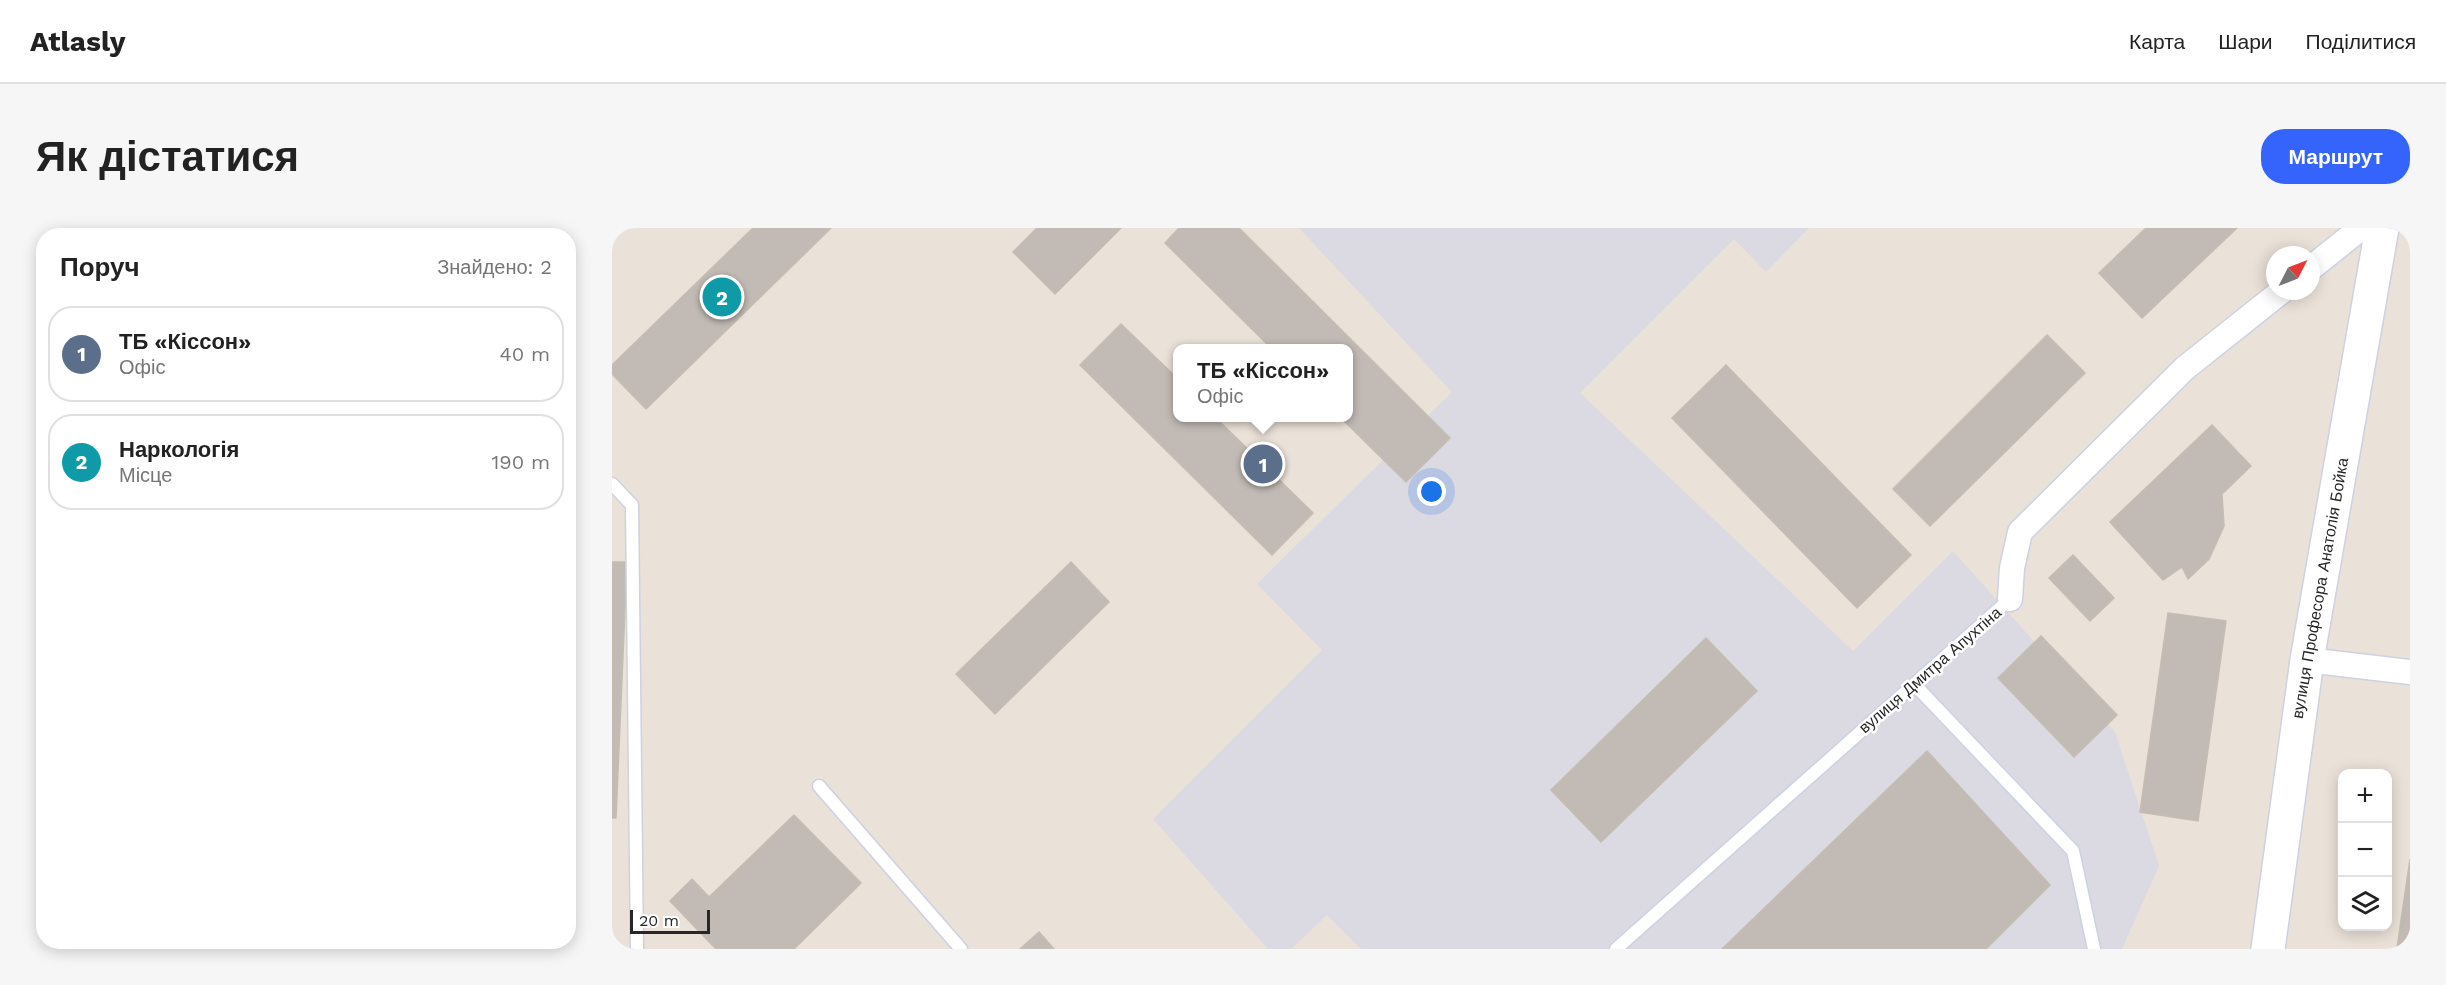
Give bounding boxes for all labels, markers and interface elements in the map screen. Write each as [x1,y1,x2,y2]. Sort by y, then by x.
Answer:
text: Atlasly [30,25,125,58]
text: Карта [2129,29,2185,54]
text: Шари [2218,29,2273,54]
text: Поділитися [2306,29,2416,54]
button: Маршрут [2261,129,2410,184]
text: Як дістатися [36,132,299,181]
north arrow [2266,246,2320,300]
text: Поруч [60,252,140,282]
text: Знайдено: 2 [437,255,552,279]
pin: 2 [702,274,742,320]
text: ТБ «Кіссон» [119,329,251,354]
text: 1 [77,342,86,366]
text: 40 m [499,342,550,366]
popup [1173,344,1353,422]
text: Офіс [119,355,165,379]
text: ТБ «Кіссон» [1197,358,1329,383]
text: Офіс [1197,384,1243,408]
text: Наркологія [119,437,239,462]
pin: 1 [1244,442,1282,486]
text: 2 [76,450,87,474]
text: 190 m [492,450,550,474]
street label: вулиця Професора Анатолія Бойка [2288,456,2352,720]
text: Місце [119,463,172,487]
your location [1417,477,1446,506]
street label: вулиця Дмитра Апухтіна [1855,603,2005,737]
map controls [2338,769,2392,931]
button: + [2338,769,2392,823]
button: − [2338,823,2392,877]
button: layers [2338,877,2392,931]
scale bar [630,907,710,934]
text: 20 m [639,911,679,930]

